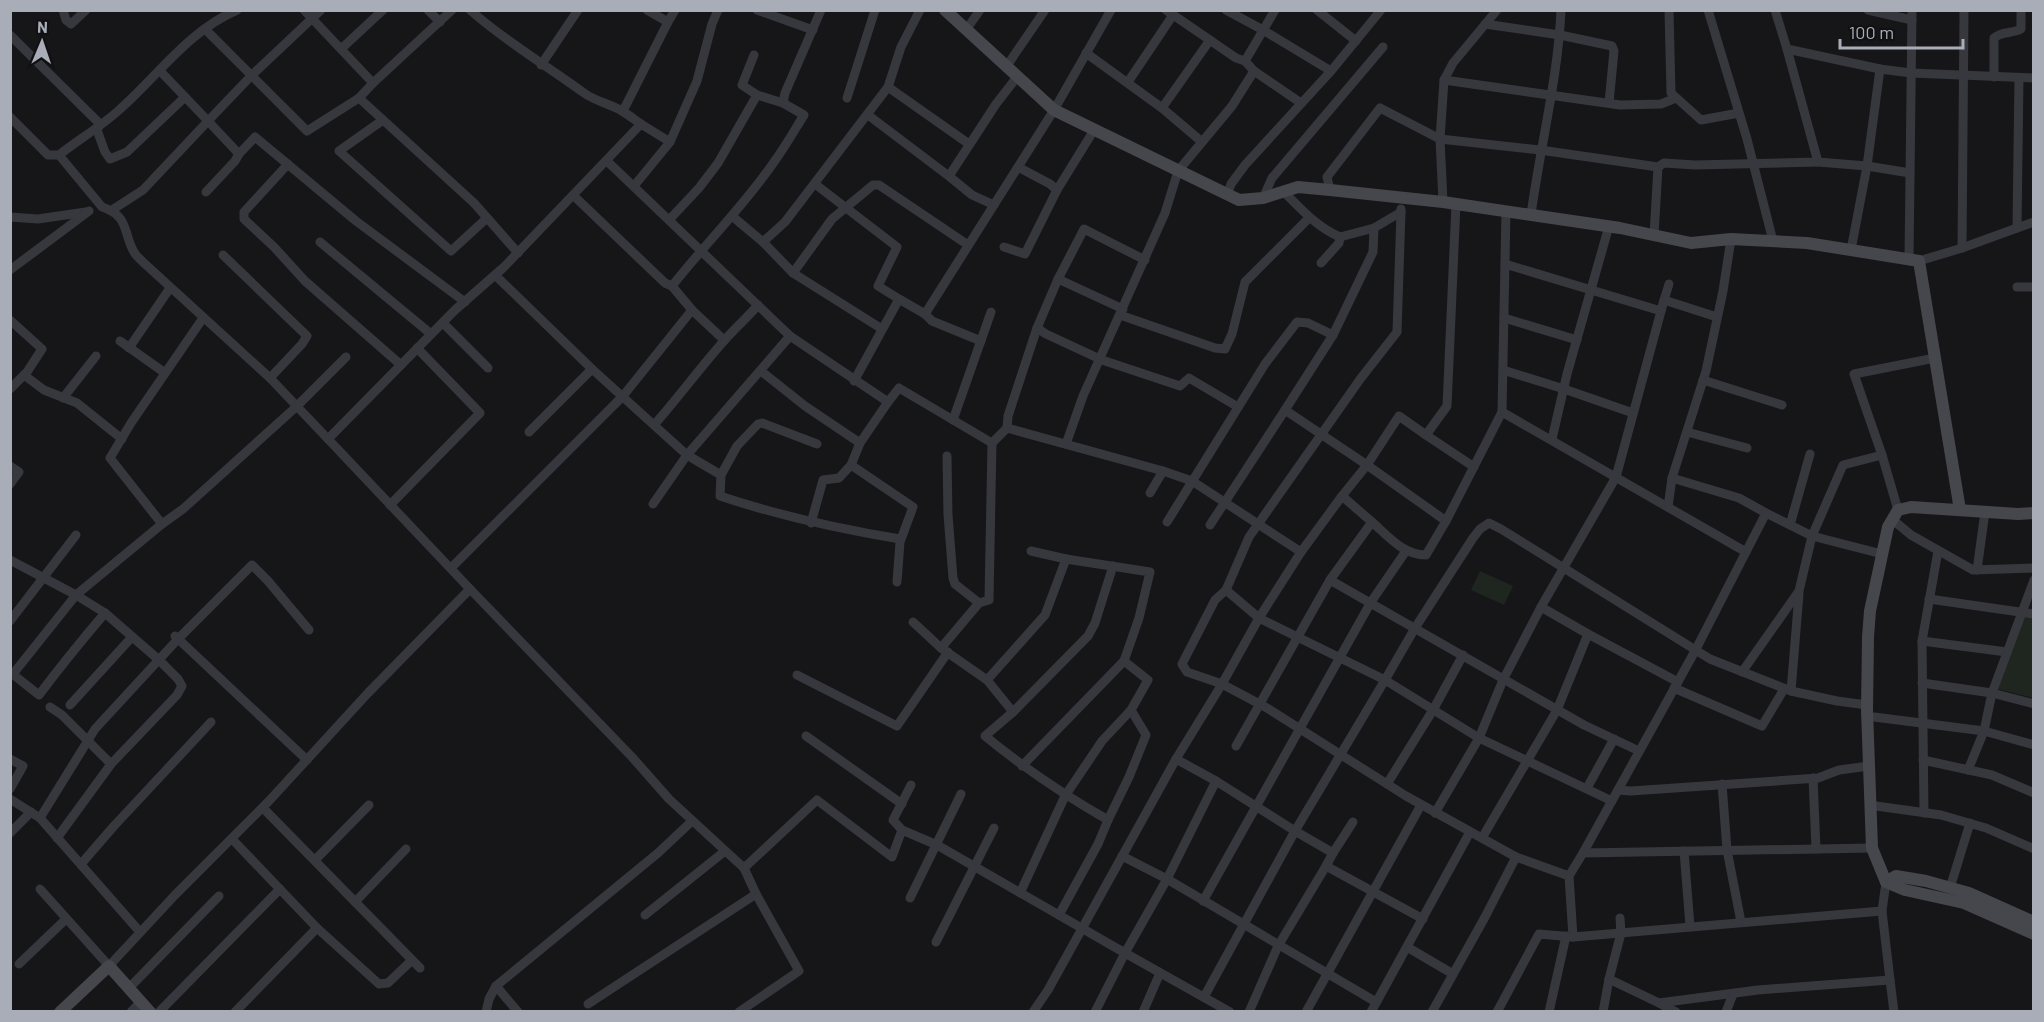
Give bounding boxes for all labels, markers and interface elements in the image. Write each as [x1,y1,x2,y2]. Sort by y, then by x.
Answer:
north arrow [12,12,72,72]
scale bar [1840,12,1963,50]
text: N [37,17,48,36]
text: 100 m [1849,21,1894,43]

